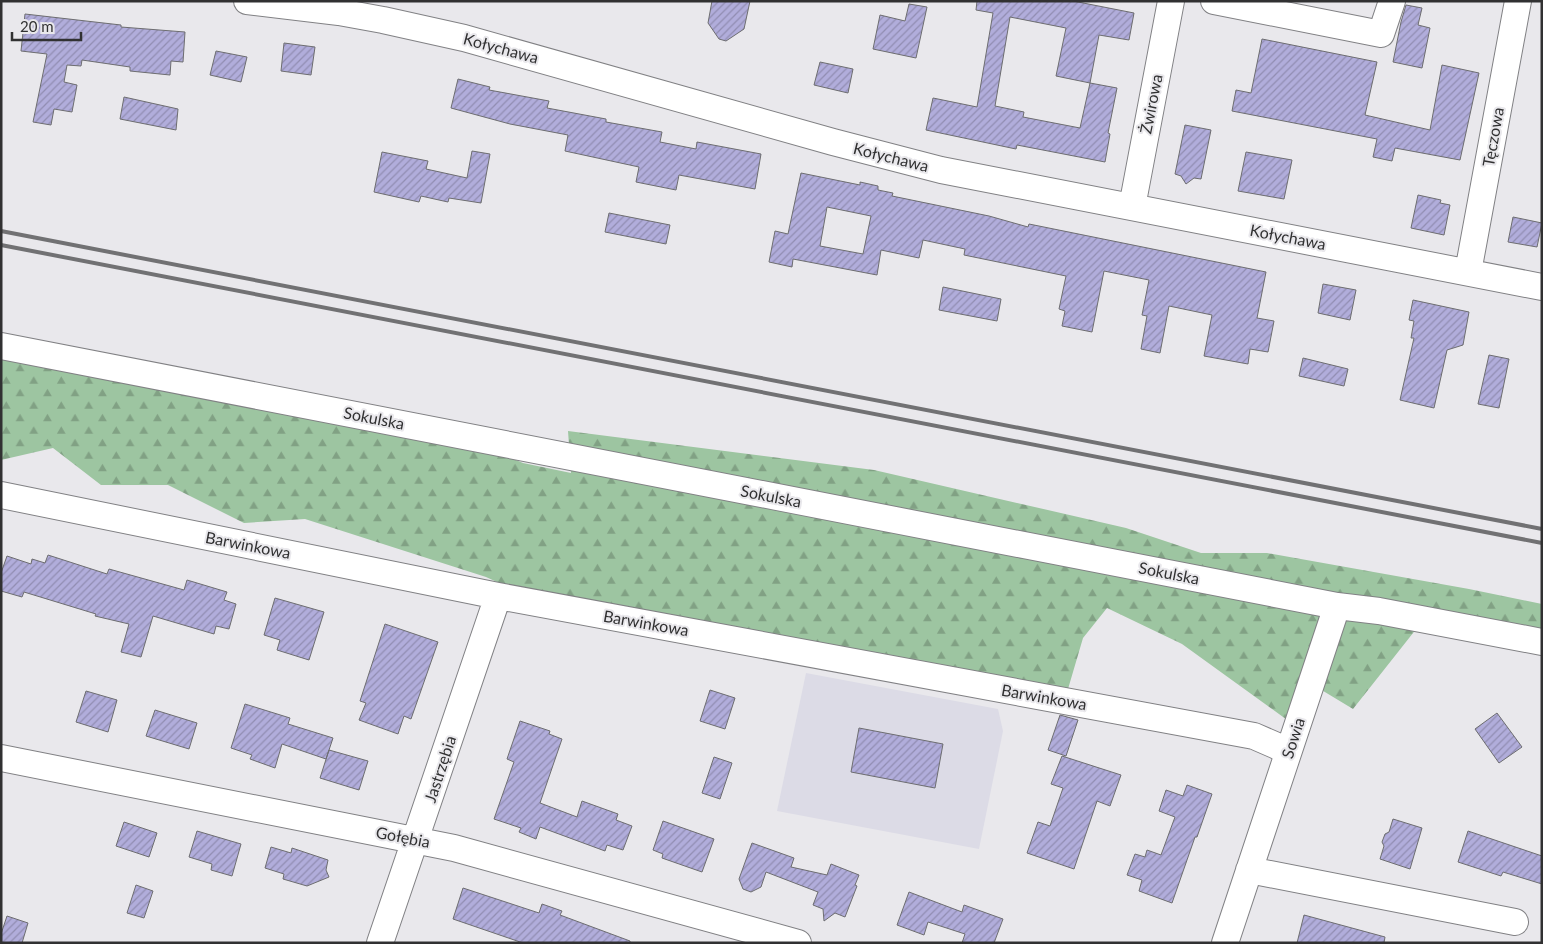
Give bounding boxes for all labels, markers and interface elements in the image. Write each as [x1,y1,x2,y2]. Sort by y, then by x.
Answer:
scale bar [12,10,81,42]
text: 20 m [20,17,54,35]
street label: Kołychawa [462,28,541,67]
street label: Żwirowa [1135,72,1166,135]
street label: Tęczowa [1478,106,1507,168]
street label: Kołychawa [852,138,931,175]
street label: Kołychawa [1249,220,1328,253]
street label: Sokulska [342,402,406,433]
street label: Sokulska [739,480,803,511]
street label: Barwinkowa [204,527,292,562]
street label: Sokulska [1137,557,1201,588]
street label: Barwinkowa [602,606,690,639]
street label: Barwinkowa [1000,680,1088,713]
street label: Sowia [1277,715,1308,761]
street label: Jastrzębia [420,733,459,805]
street label: Gołębia [374,822,432,851]

